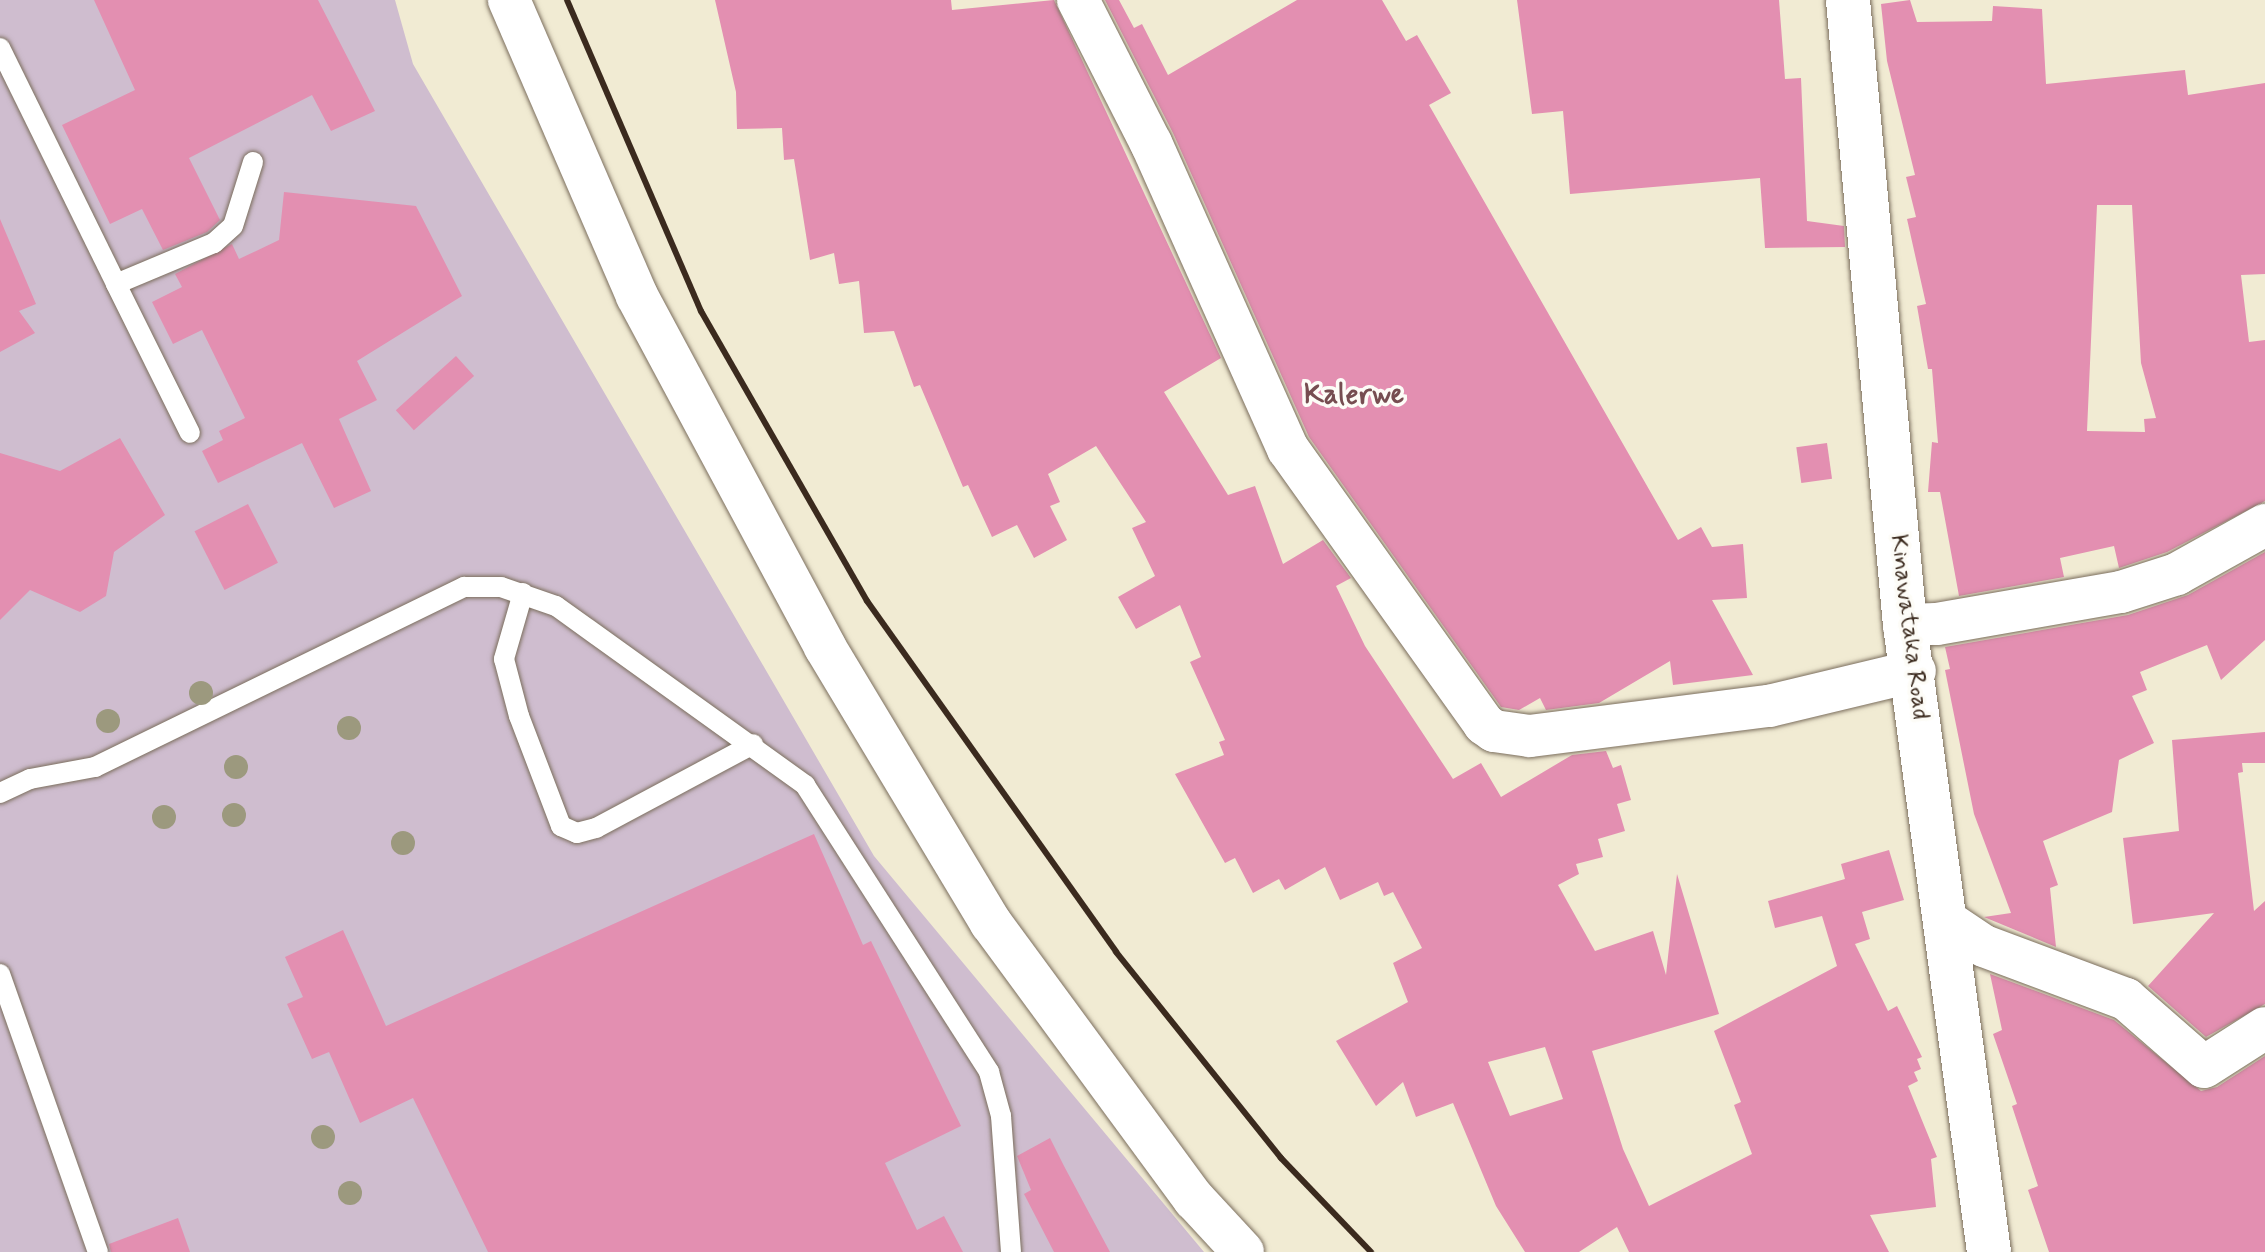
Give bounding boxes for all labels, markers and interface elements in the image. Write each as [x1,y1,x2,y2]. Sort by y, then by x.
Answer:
district label: Kalerwe [1304,379,1404,413]
street label: Kinawataka Road [1883,533,1935,721]

